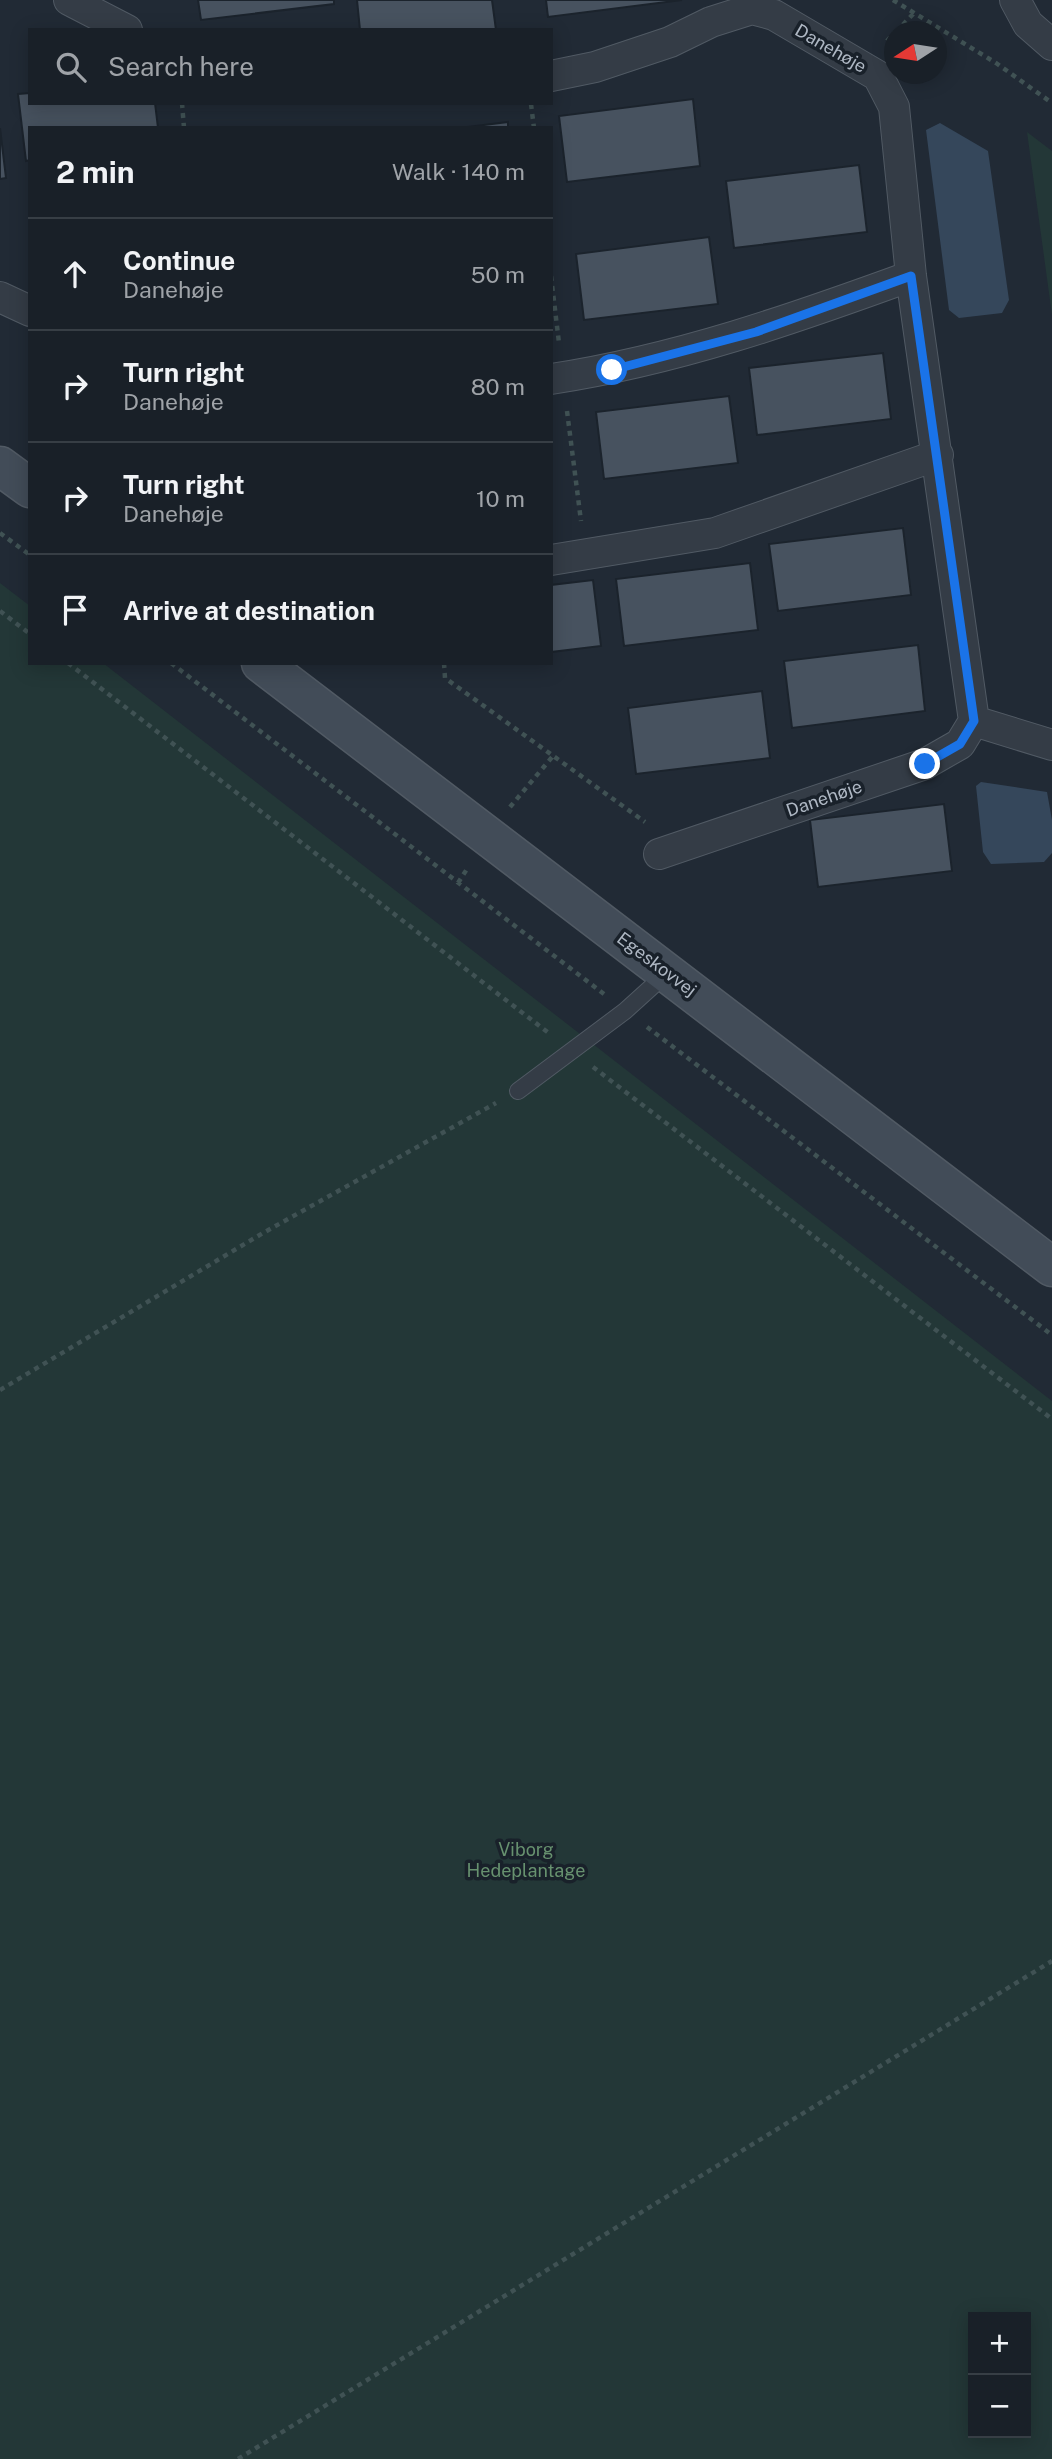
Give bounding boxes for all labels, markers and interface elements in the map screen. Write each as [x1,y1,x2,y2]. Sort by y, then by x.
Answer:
street label: Danehøje [792,19,870,77]
north arrow [884,21,947,84]
search box [28,28,553,105]
icon: search [52,48,90,86]
text: Search here [108,51,254,82]
text: 2 min [56,154,135,190]
text: Walk · 140 m [392,158,525,185]
text: Continue [123,245,235,276]
icon: ahead [56,255,94,293]
text: 50 m [471,261,525,288]
text: Danehøje [123,276,224,303]
route start [596,354,627,385]
text: Turn right [123,357,245,388]
icon: right [56,367,94,405]
text: 80 m [471,373,525,400]
text: Danehøje [123,388,224,415]
text: Turn right [123,469,245,500]
icon: right [56,479,94,517]
text: 10 m [476,485,525,512]
text: Danehøje [123,500,224,527]
icon: arrive [56,591,94,629]
text: Arrive at destination [123,595,375,626]
route end [909,748,940,779]
street label: Danehøje [783,775,865,821]
street label: Egeskovvej [613,927,701,1001]
park label: Viborg Hedeplantage [467,1839,585,1881]
map controls [968,2312,1031,2438]
button: + [968,2312,1031,2375]
button: − [968,2375,1031,2438]

